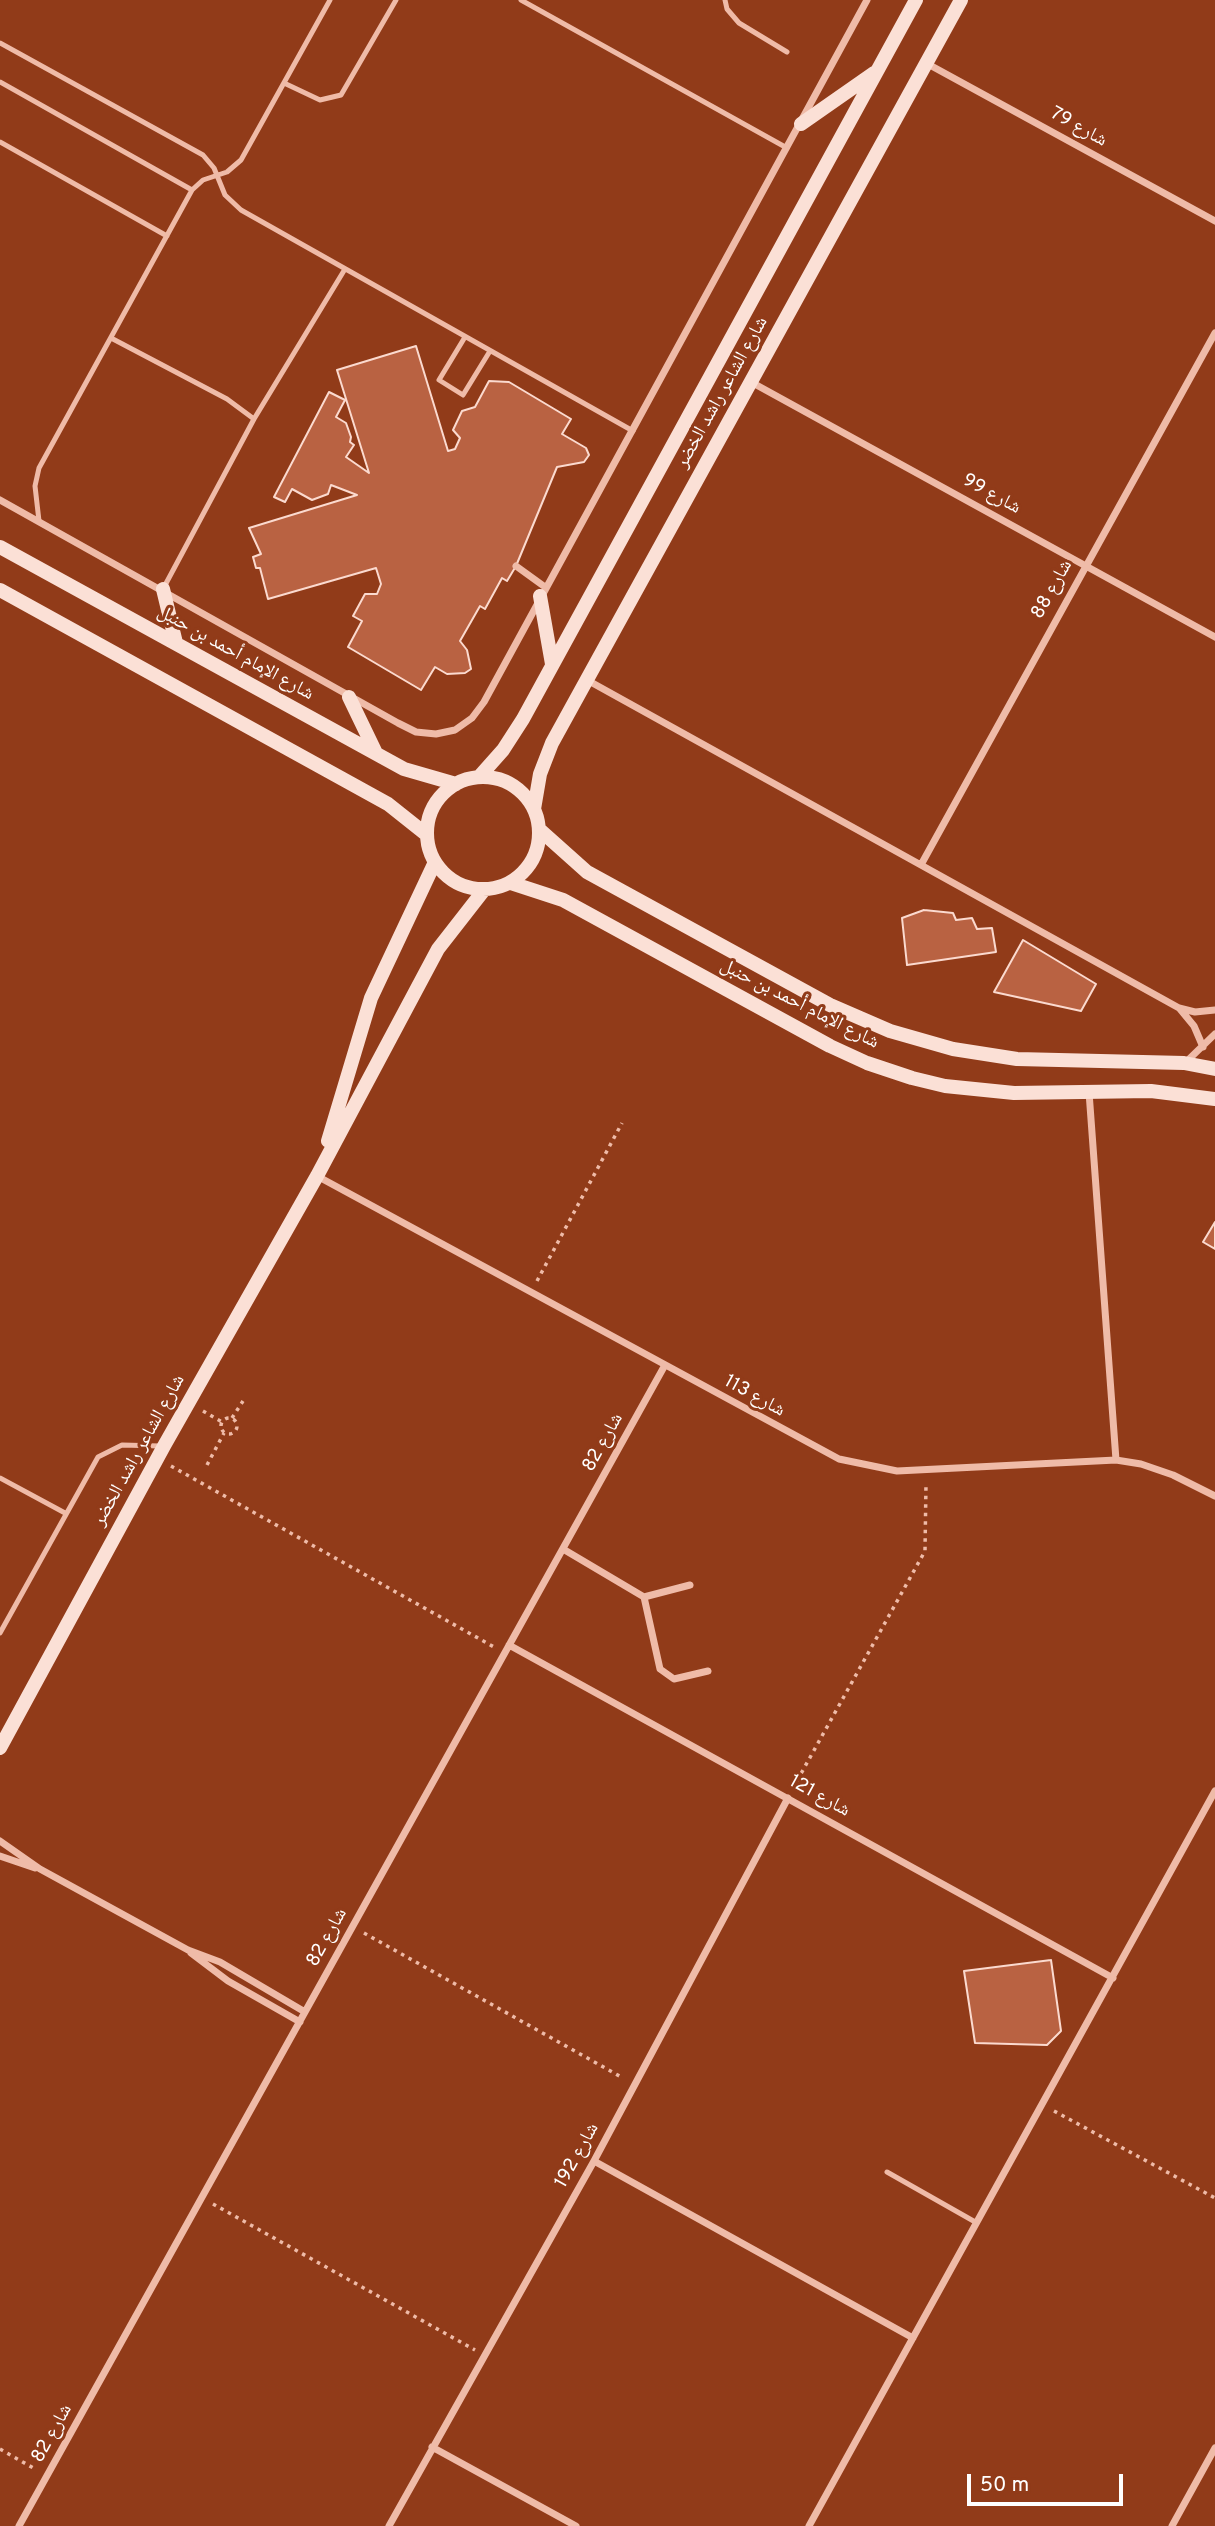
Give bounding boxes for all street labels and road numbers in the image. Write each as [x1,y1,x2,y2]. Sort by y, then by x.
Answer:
street label: شارع 79 [1045,103,1111,153]
street label: شارع الشاعر راشد الخضر [672,313,774,473]
street label: شارع 99 [958,470,1024,520]
street label: شارع 88 [1028,557,1078,623]
street label: شارع الإمام أحمد بن حنبل [153,602,317,706]
street label: شارع الإمام أحمد بن حنبل [716,955,882,1055]
street label: شارع الشاعر راشد الخضر [89,1371,191,1531]
street label: شارع 113 [720,1371,788,1423]
street label: شارع 82 [579,1410,629,1476]
street label: شارع 121 [784,1771,854,1823]
street label: شارع 82 [303,1905,353,1971]
street label: شارع 192 [551,2120,605,2192]
street label: شارع 82 [28,2401,78,2467]

